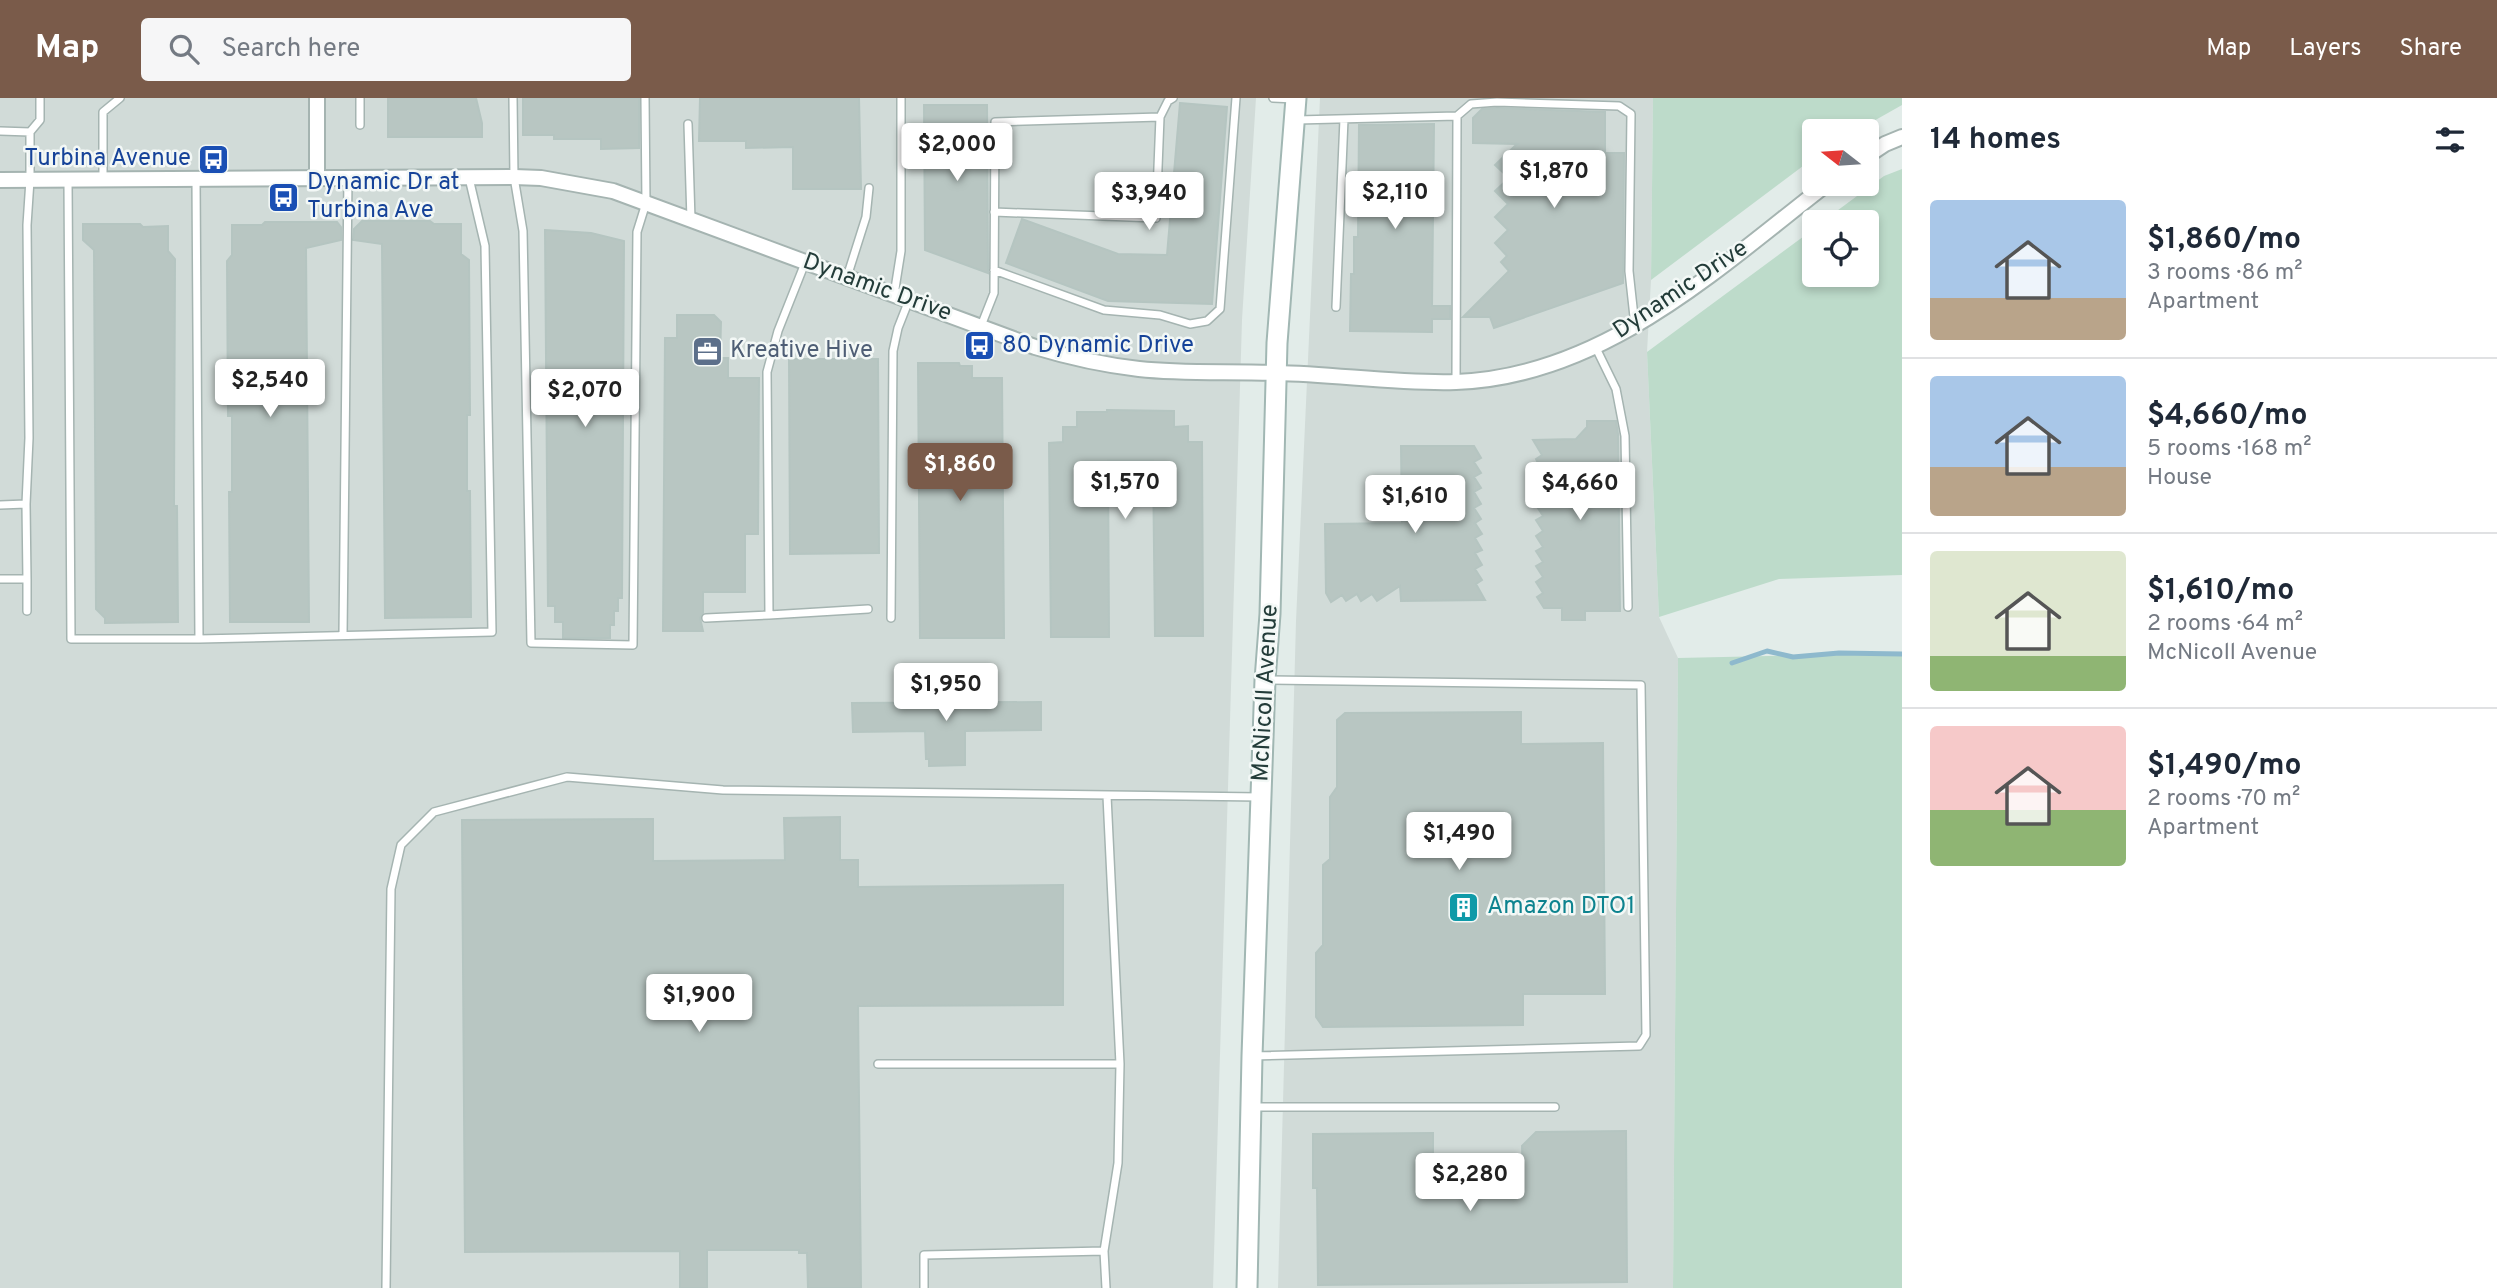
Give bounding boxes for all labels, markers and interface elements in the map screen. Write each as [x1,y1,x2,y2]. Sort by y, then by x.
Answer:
search box [141,18,631,81]
text: Map [35,28,99,70]
icon: search [165,30,203,68]
text: Search here [221,33,360,66]
text: Map [2206,34,2251,64]
text: Layers [2289,34,2361,64]
text: Share [2399,34,2462,64]
north arrow [1802,119,1880,196]
map controls [1802,119,1879,287]
icon: filters [2431,121,2469,159]
text: 14 homes [1930,122,2061,159]
pin: $2,000 [900,123,1014,183]
text: $2,000 [917,131,997,160]
bus stop icon: Turbina Avenue [197,142,231,176]
place label: Turbina Avenue [24,144,191,174]
pin: $1,870 [1497,150,1611,210]
text: $1,870 [1519,158,1589,187]
place label: Dynamic Dr at Turbina Ave [307,168,459,226]
pin: $3,940 [1092,172,1206,232]
pin: $2,110 [1338,172,1452,231]
text: $2,110 [1361,179,1429,208]
bus stop icon: Dynamic Dr at Turbina Ave [267,180,301,214]
text: $3,940 [1111,180,1187,209]
button: locate [1802,210,1879,287]
text: $1,860/mo [2147,222,2301,259]
icon: home [1986,228,2070,312]
street label: Dynamic Drive [1608,234,1754,346]
street label: Dynamic Drive [798,247,956,329]
text: 3 rooms · 86 m² [2147,259,2303,288]
text: Apartment [2147,288,2259,317]
bus stop icon: 80 Dynamic Drive [962,329,996,363]
place label: 80 Dynamic Drive [1002,331,1194,361]
office icon: Kreative Hive [690,334,724,368]
place label: Kreative Hive [730,336,873,366]
pin: $2,540 [213,360,327,419]
text: $2,540 [231,367,309,396]
pin: $2,070 [528,370,642,429]
text: $2,070 [547,377,623,406]
text: $4,660/mo [2147,398,2308,435]
icon: home [1986,404,2070,488]
text: 5 rooms · 168 m² [2147,435,2312,464]
pin: $1,860 [903,444,1017,503]
text: $1,860 [924,451,996,480]
pin: $1,570 [1068,462,1182,521]
pin: $4,660 [1523,462,1637,522]
text: House [2147,464,2212,493]
text: $1,570 [1090,469,1160,498]
text: $4,660 [1541,470,1619,499]
pin: $1,610 [1358,476,1472,535]
text: $1,610 [1381,483,1449,512]
text: $1,610/mo [2147,573,2294,610]
icon: home [1986,579,2070,663]
street label: McNicoll Avenue [1246,604,1286,782]
text: 2 rooms · 64 m² [2147,610,2303,639]
text: McNicoll Avenue [2147,639,2317,668]
pin: $1,950 [889,664,1003,723]
text: $1,950 [910,671,982,700]
text: $1,490/mo [2147,748,2302,785]
icon: home [1986,754,2070,838]
text: 2 rooms · 70 m² [2147,785,2300,814]
pin: $1,490 [1402,812,1516,872]
text: Apartment [2147,814,2259,843]
text: $1,490 [1422,820,1496,849]
building icon: Amazon DTO1 [1447,890,1481,924]
place label: Amazon DTO1 [1487,892,1635,922]
pin: $1,900 [642,974,756,1034]
text: $1,900 [662,982,736,1011]
pin: $2,280 [1413,1154,1527,1213]
text: $2,280 [1432,1161,1508,1190]

